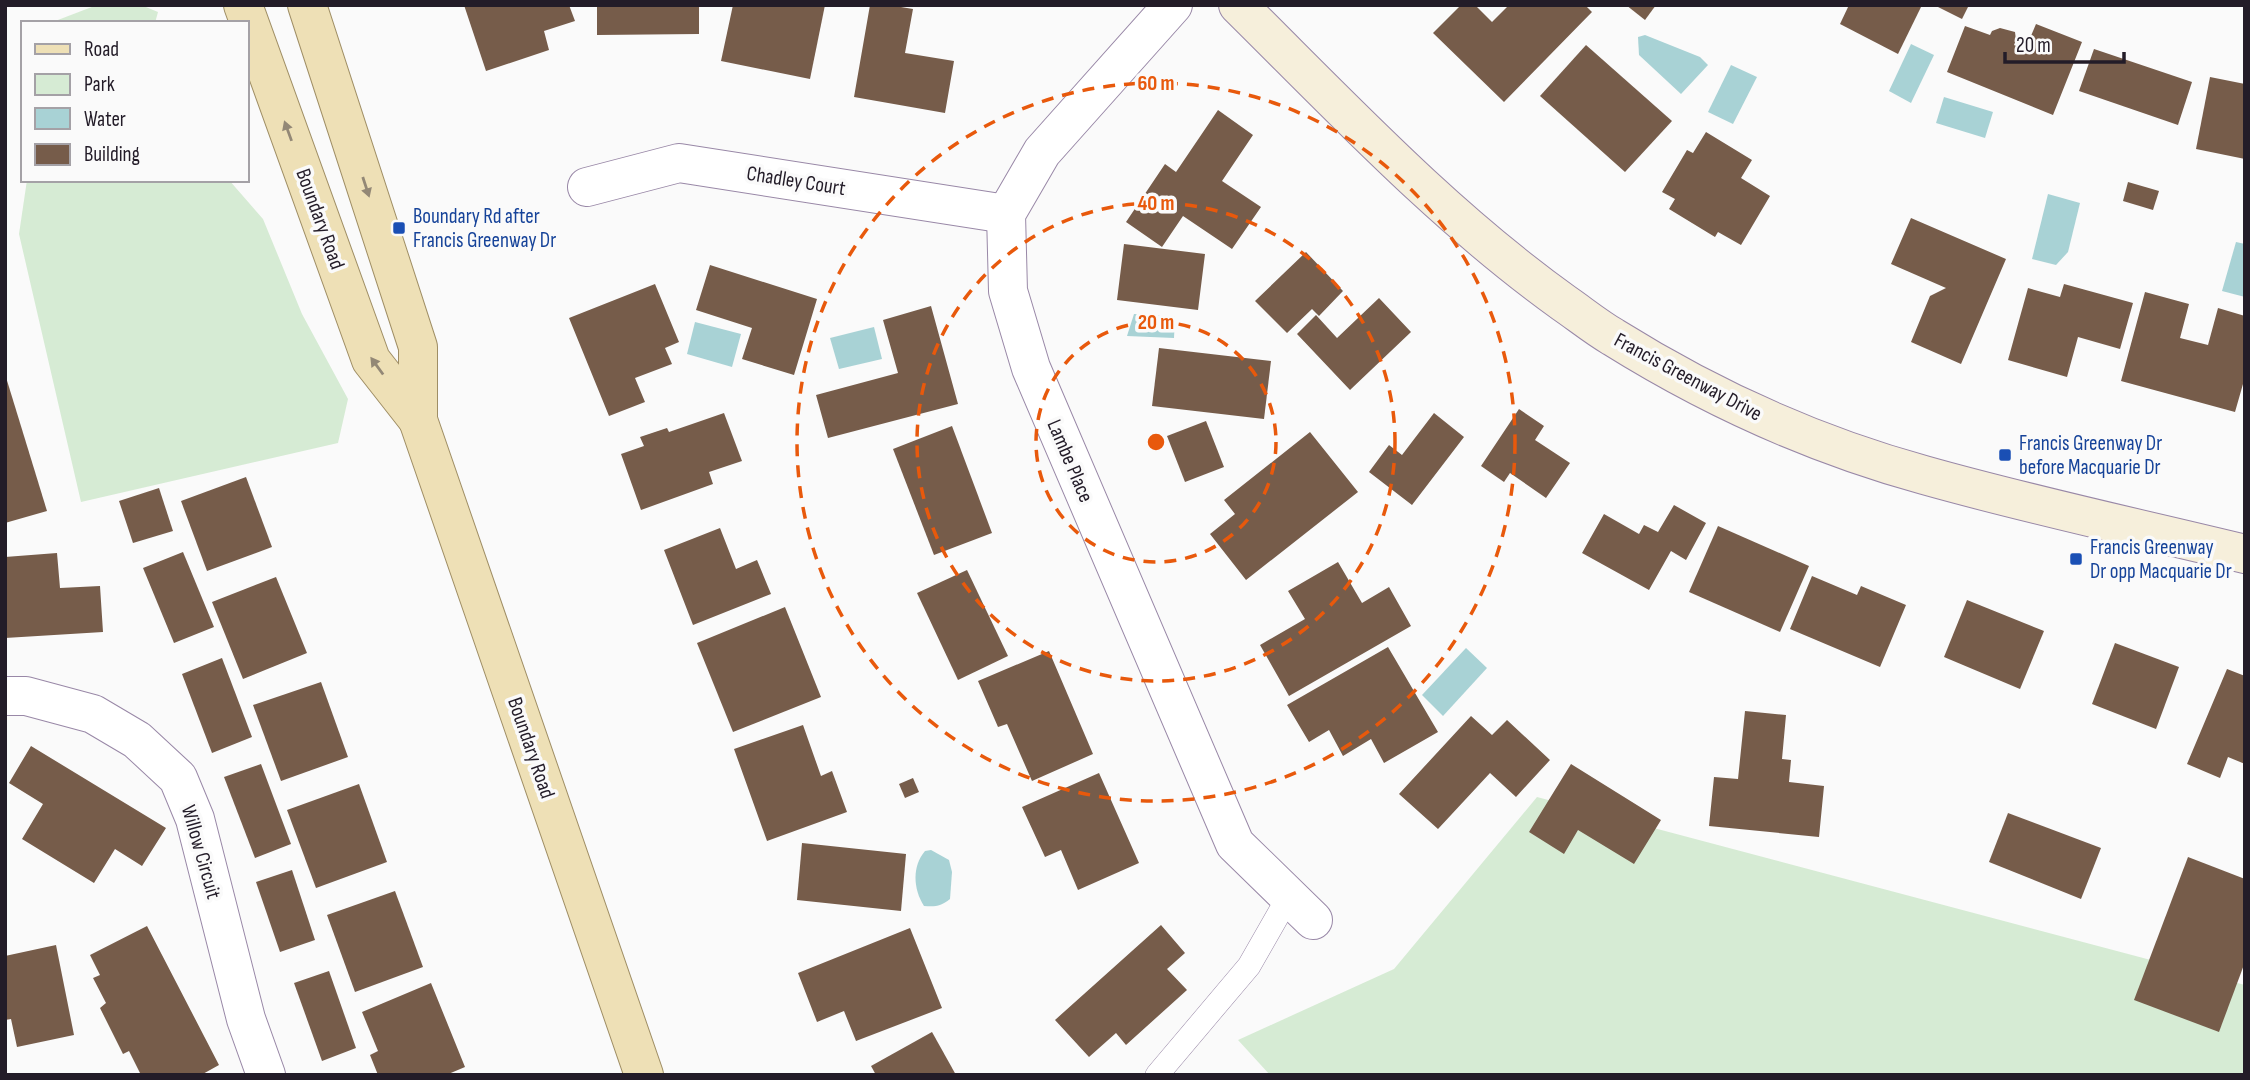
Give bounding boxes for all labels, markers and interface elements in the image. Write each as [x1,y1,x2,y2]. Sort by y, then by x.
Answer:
legend [21,21,248,182]
scale bar [2005,21,2124,65]
text: 20 m [2016,33,2051,58]
text: Road [84,37,119,62]
text: 60 m [1137,71,1175,96]
text: Park [84,72,115,97]
text: Water [84,107,126,132]
one-way arrow [282,120,293,141]
text: Building [84,142,140,167]
street label: Chadley Court [745,161,847,201]
street label: Boundary Road [290,165,350,273]
one-way arrow [361,176,371,197]
text: 40 m [1138,191,1174,216]
place label: Boundary Rd after Francis Greenway Dr [413,204,556,253]
marker: Boundary Rd after Francis Greenway Dr [391,220,407,236]
text: 20 m [1138,310,1174,335]
street label: Francis Greenway Drive [1610,328,1766,426]
one-way arrow [369,358,384,376]
street label: Lambe Place [1041,416,1099,506]
centre of rings [1144,430,1168,454]
place label: Francis Greenway Dr before Macquarie Dr [2019,431,2162,480]
marker: Francis Greenway Dr before Macquarie Dr [1997,447,2013,463]
place label: Francis Greenway Dr opp Macquarie Dr [2090,535,2232,584]
marker: Francis Greenway Dr opp Macquarie Dr [2068,551,2084,567]
street label: Boundary Road [502,694,560,802]
street label: Willow Circuit [176,802,226,902]

